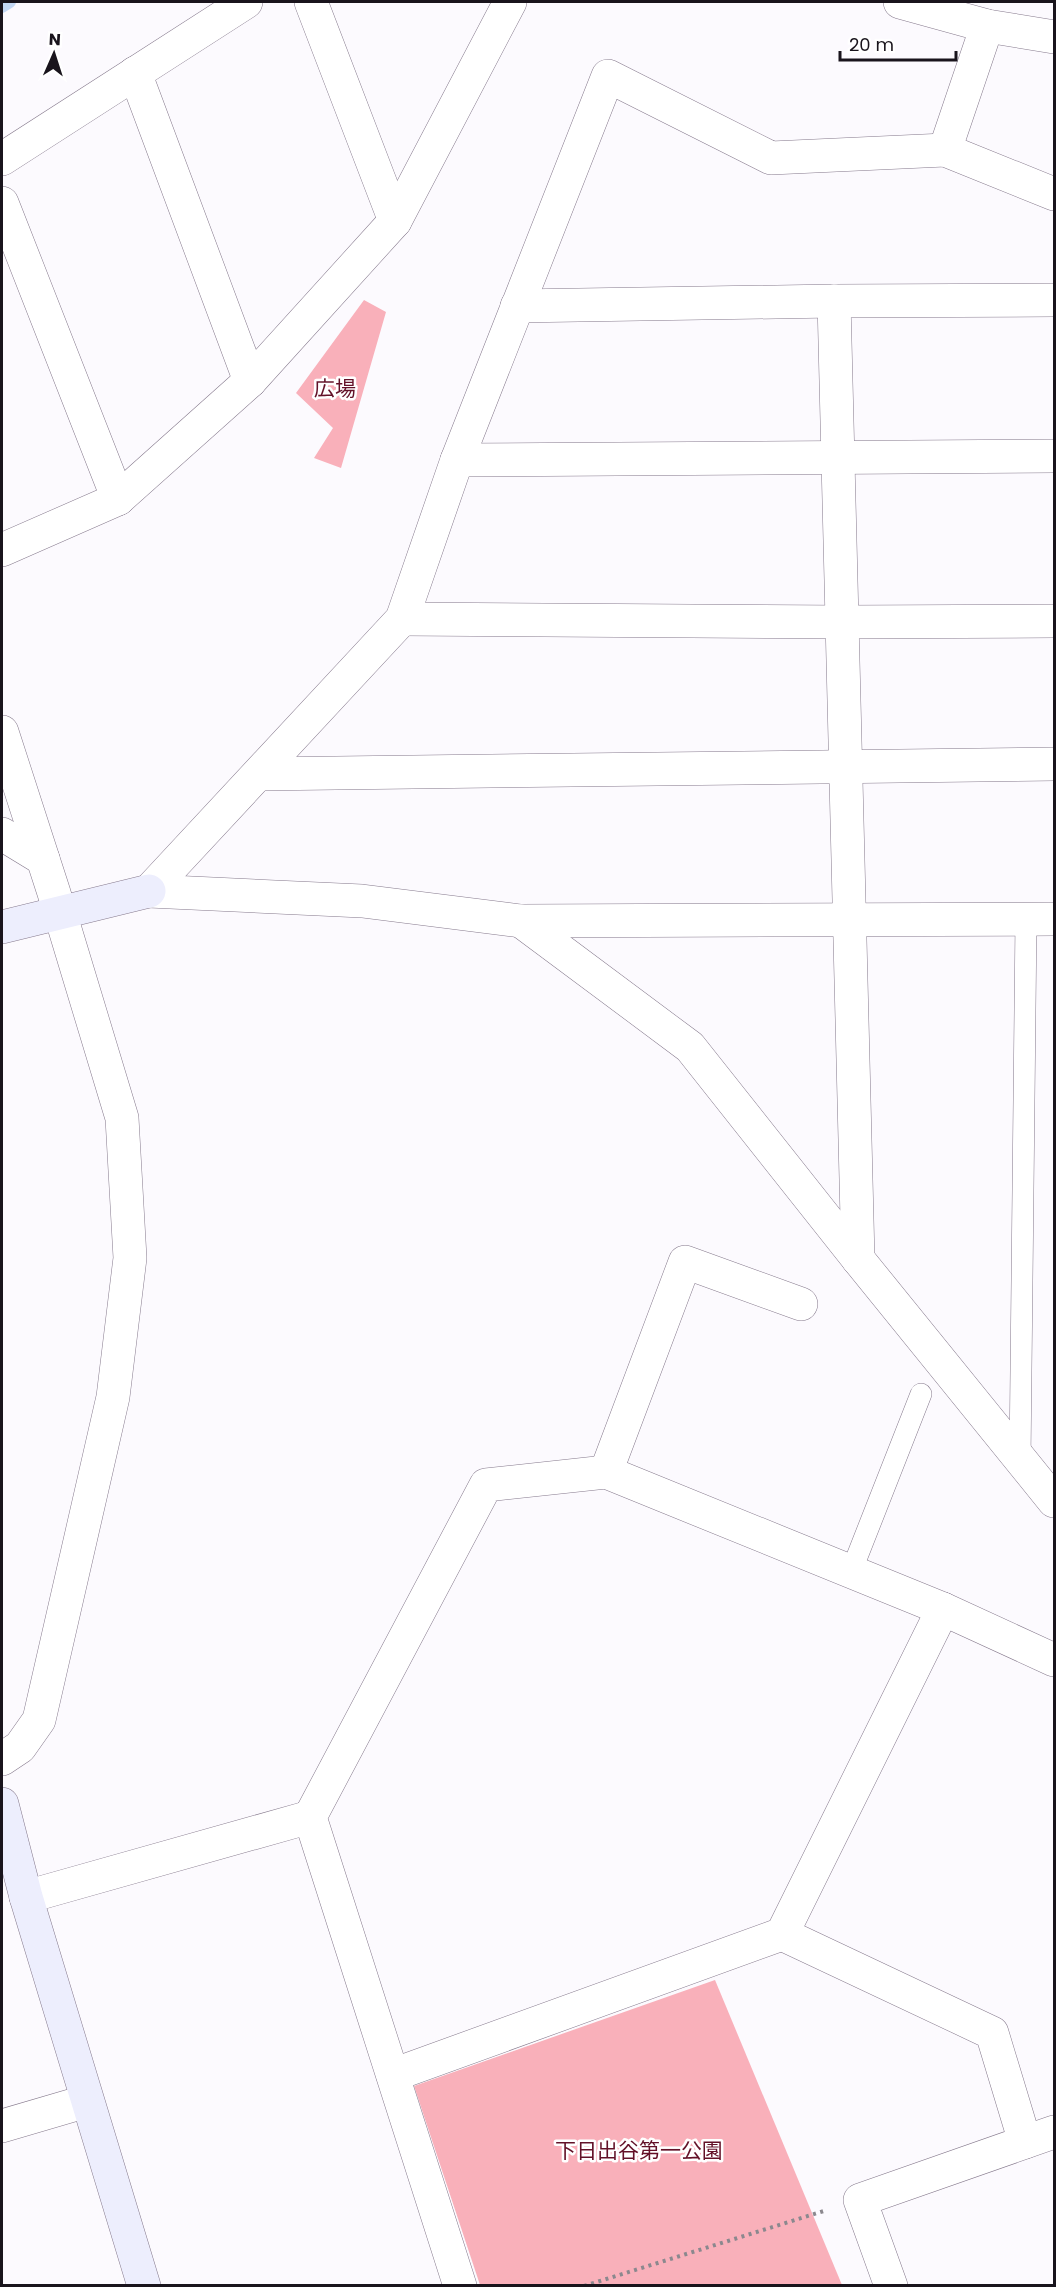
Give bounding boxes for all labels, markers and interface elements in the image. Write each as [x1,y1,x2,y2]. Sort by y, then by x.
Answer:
north arrow [24,24,84,84]
scale bar [840,24,956,62]
text: N [48,28,61,51]
text: 20 m [849,32,894,57]
park label: 広場 [314,374,356,403]
park label: 下日出谷第一公園 [555,2136,723,2165]

